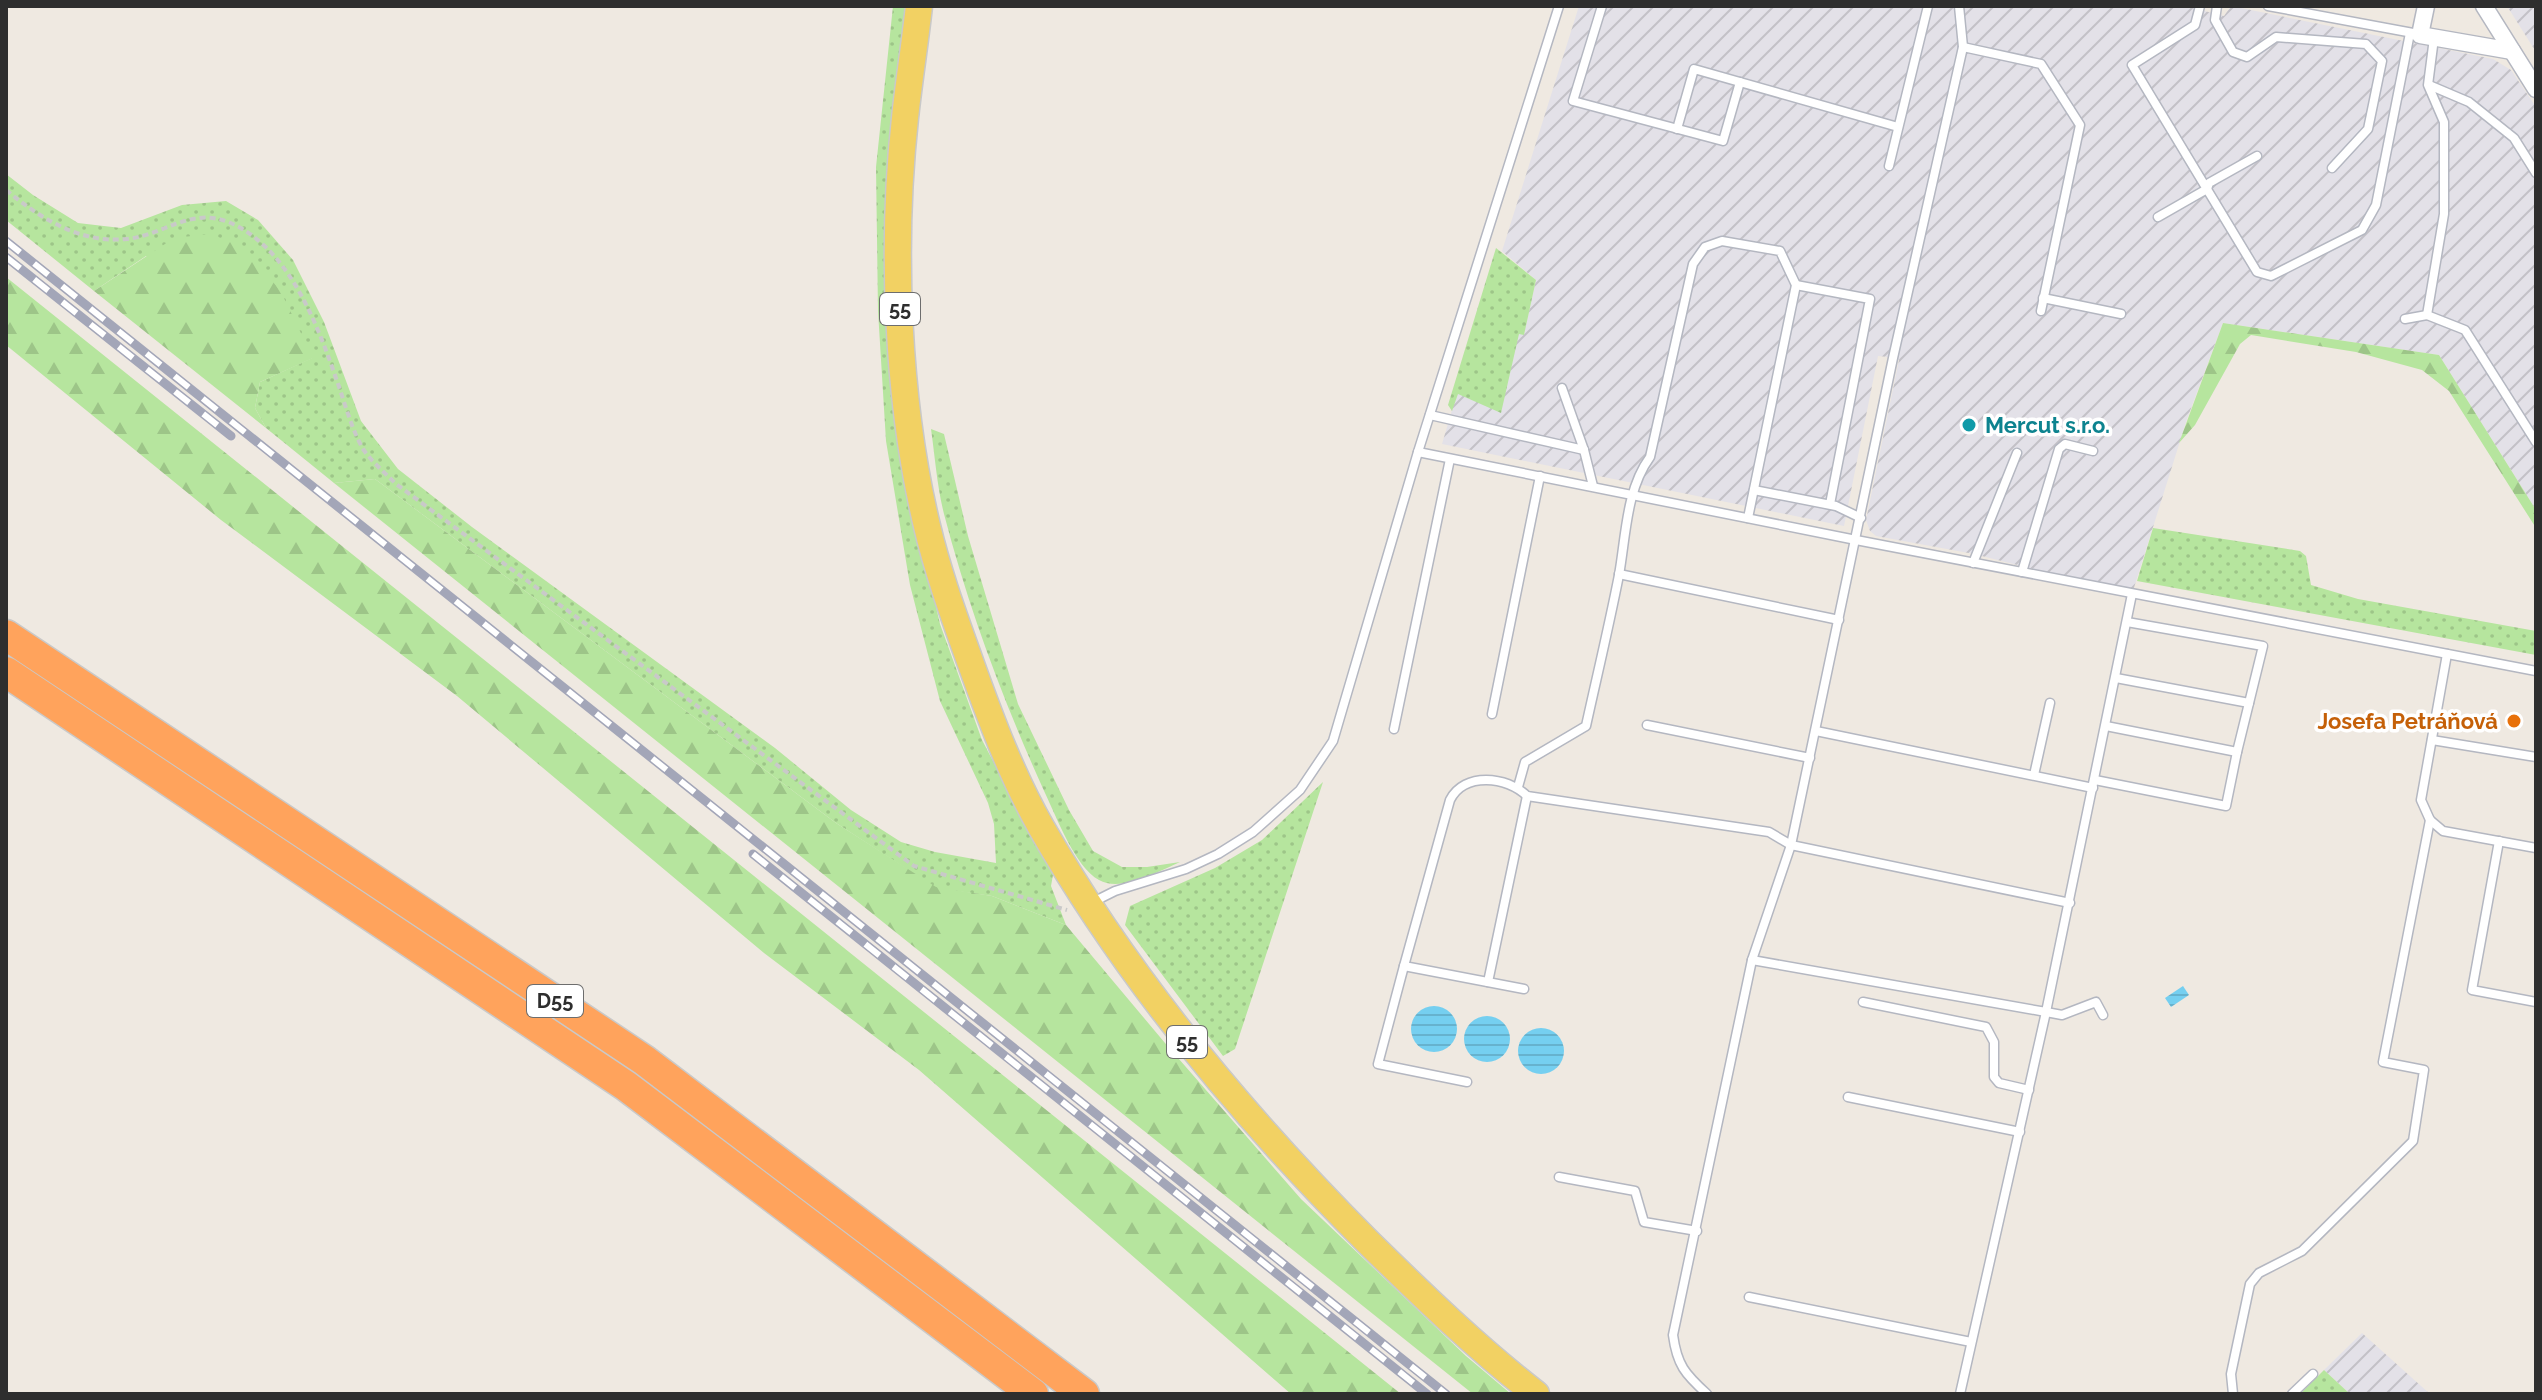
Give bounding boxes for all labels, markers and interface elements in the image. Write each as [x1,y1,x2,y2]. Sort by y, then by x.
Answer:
road number: 55 [880,293,920,325]
place label: Mercut s.r.o. [1985,412,2110,438]
marker: Mercut s.r.o. [1960,416,1978,434]
place label: Josefa Petráňová [2317,708,2498,734]
marker: Josefa Petráňová [2505,712,2523,730]
road number: D55 [527,985,583,1017]
road number: 55 [1167,1026,1207,1058]

